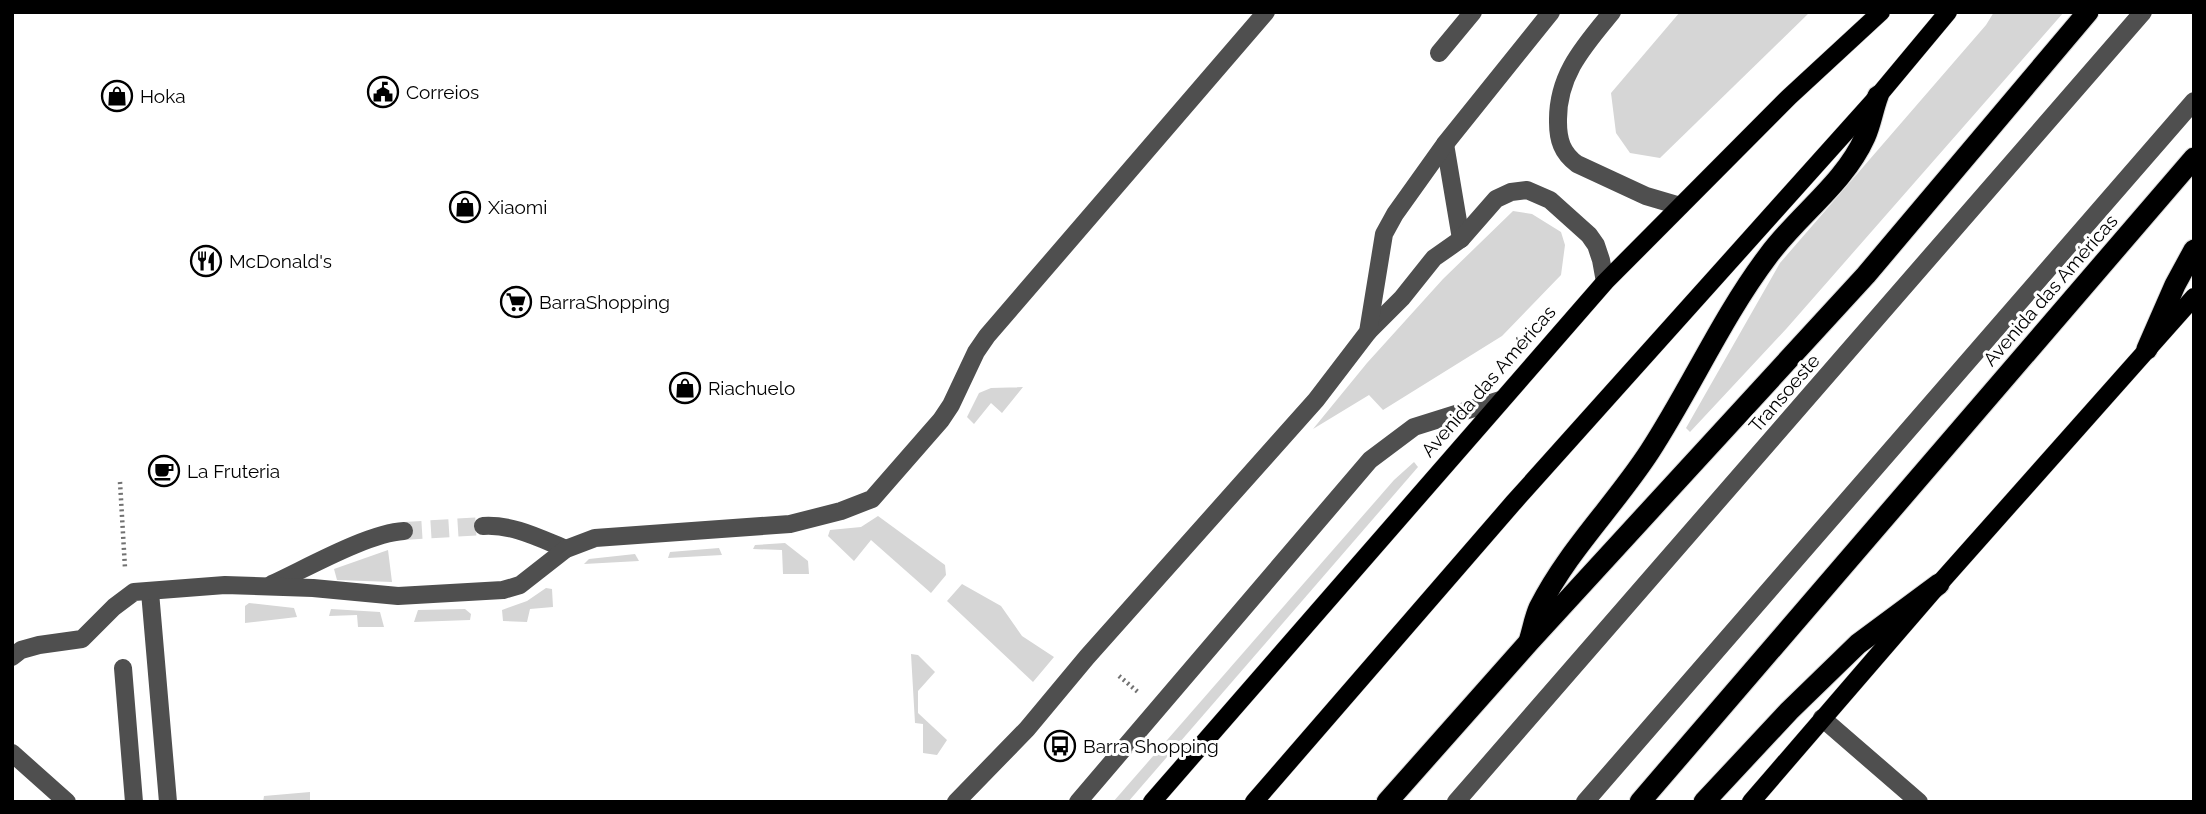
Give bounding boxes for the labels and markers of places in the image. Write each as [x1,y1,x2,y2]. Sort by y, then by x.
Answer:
public building icon: Correios [366,75,400,109]
shop icon: Hoka [100,79,134,113]
place label: Correios [406,81,479,103]
place label: Hoka [140,85,186,107]
shop icon: Xiaomi [448,190,482,224]
place label: Xiaomi [488,196,547,218]
restaurant icon: McDonald's [189,244,223,278]
place label: McDonald's [229,250,332,272]
supermarket icon: BarraShopping [499,285,533,319]
place label: BarraShopping [539,291,670,313]
shop icon: Riachuelo [668,371,702,405]
place label: Riachuelo [708,377,795,399]
cafe icon: La Fruteria [147,454,181,488]
place label: La Fruteria [187,460,280,482]
bus stop icon: Barra Shopping [1043,729,1077,763]
place label: Barra Shopping [1083,735,1219,757]

